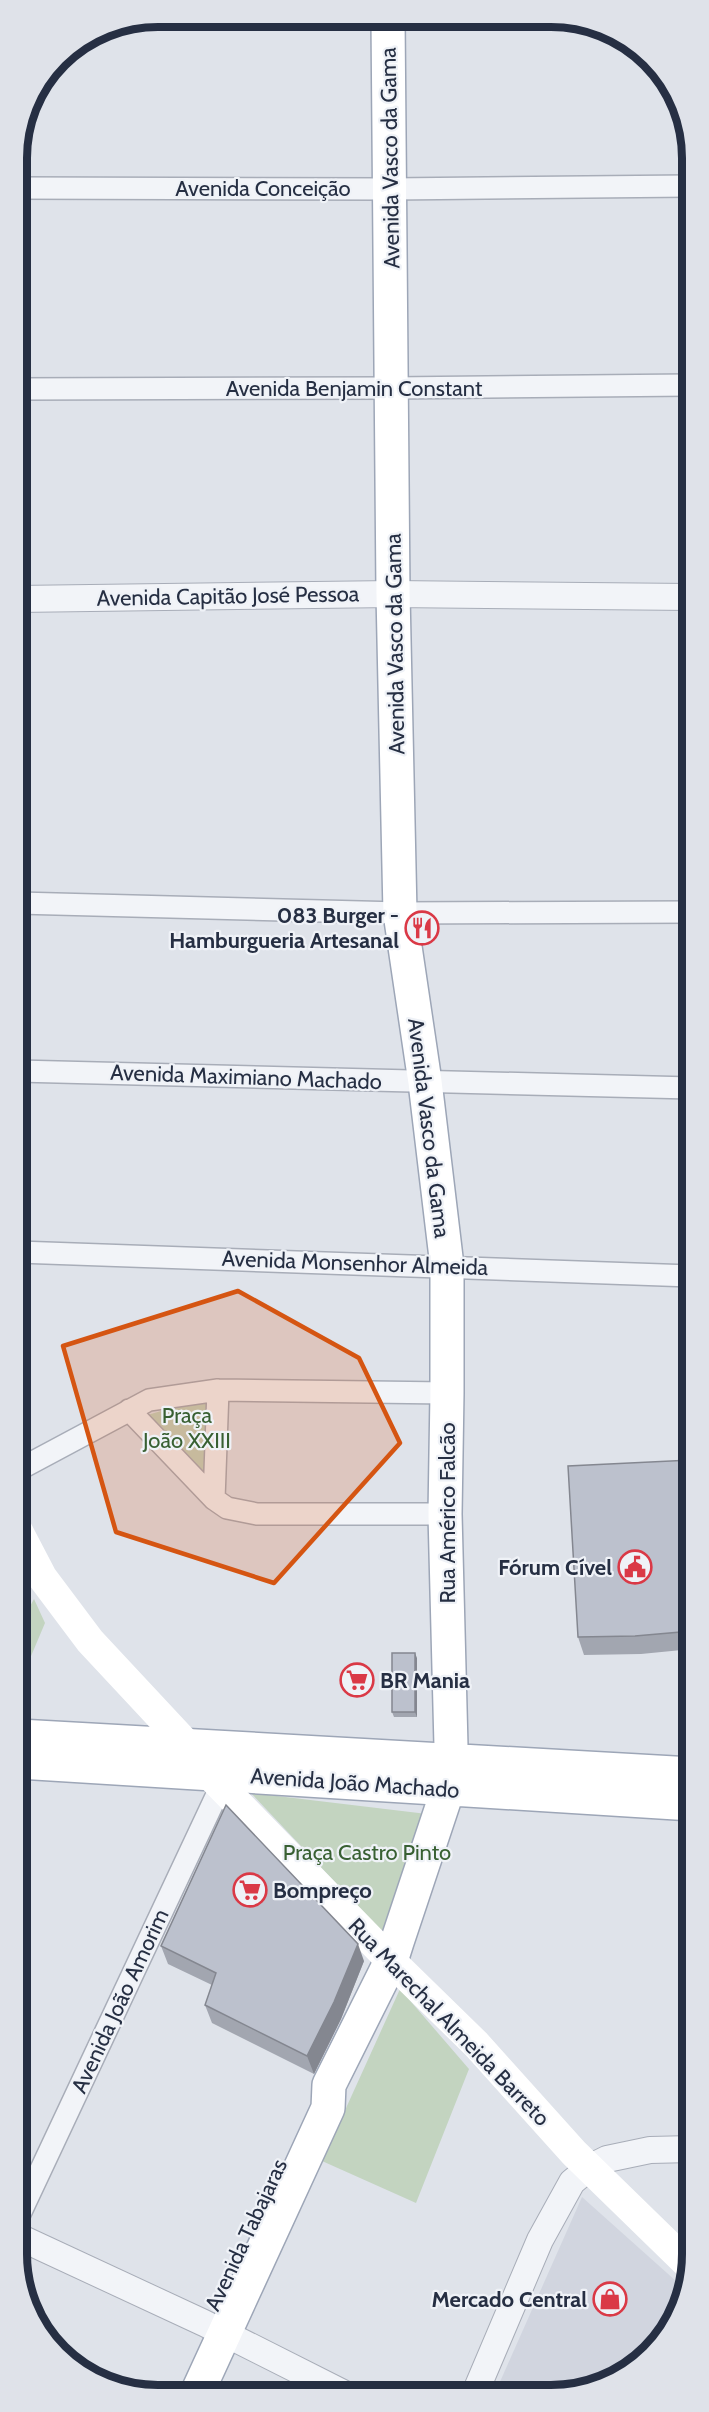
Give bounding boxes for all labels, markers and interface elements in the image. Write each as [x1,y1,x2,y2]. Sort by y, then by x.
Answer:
street label: Avenida Vasco da Gama [375,47,405,269]
street label: Avenida Conceição [175,175,351,202]
street label: Avenida Benjamin Constant [226,375,483,402]
street label: Avenida Vasco da Gama [380,533,410,755]
street label: Avenida Capitão José Pessoa [96,580,360,612]
place label: 083 Burger - Hamburgueria Artesanal [169,902,399,954]
restaurant icon: 083 Burger - Hamburgueria Artesanal [404,910,440,946]
street label: Avenida Vasco da Gama [402,1016,456,1240]
street label: Avenida Maximiano Machado [110,1059,382,1095]
street label: Avenida Monsenhor Almeida [221,1245,489,1281]
park label: Praça João XXIII [142,1402,231,1454]
street label: Rua Américo Falcão [434,1422,461,1604]
public building icon: Fórum Cível [617,1549,653,1585]
place label: Fórum Cível [498,1554,612,1581]
supermarket icon: BR Mania [339,1662,375,1698]
place label: BR Mania [380,1667,470,1694]
street label: Avenida João Machado [250,1762,460,1804]
park label: Praça Castro Pinto [283,1839,451,1866]
supermarket icon: Bompreço [232,1872,268,1908]
place label: Bompreço [273,1877,372,1904]
street label: Avenida João Amorim [65,1905,175,2097]
street label: Rua Marechal Almeida Barreto [343,1912,555,2132]
street label: Avenida Tabajaras [199,2155,293,2315]
shop icon: Mercado Central [592,2281,628,2317]
place label: Mercado Central [432,2286,587,2313]

